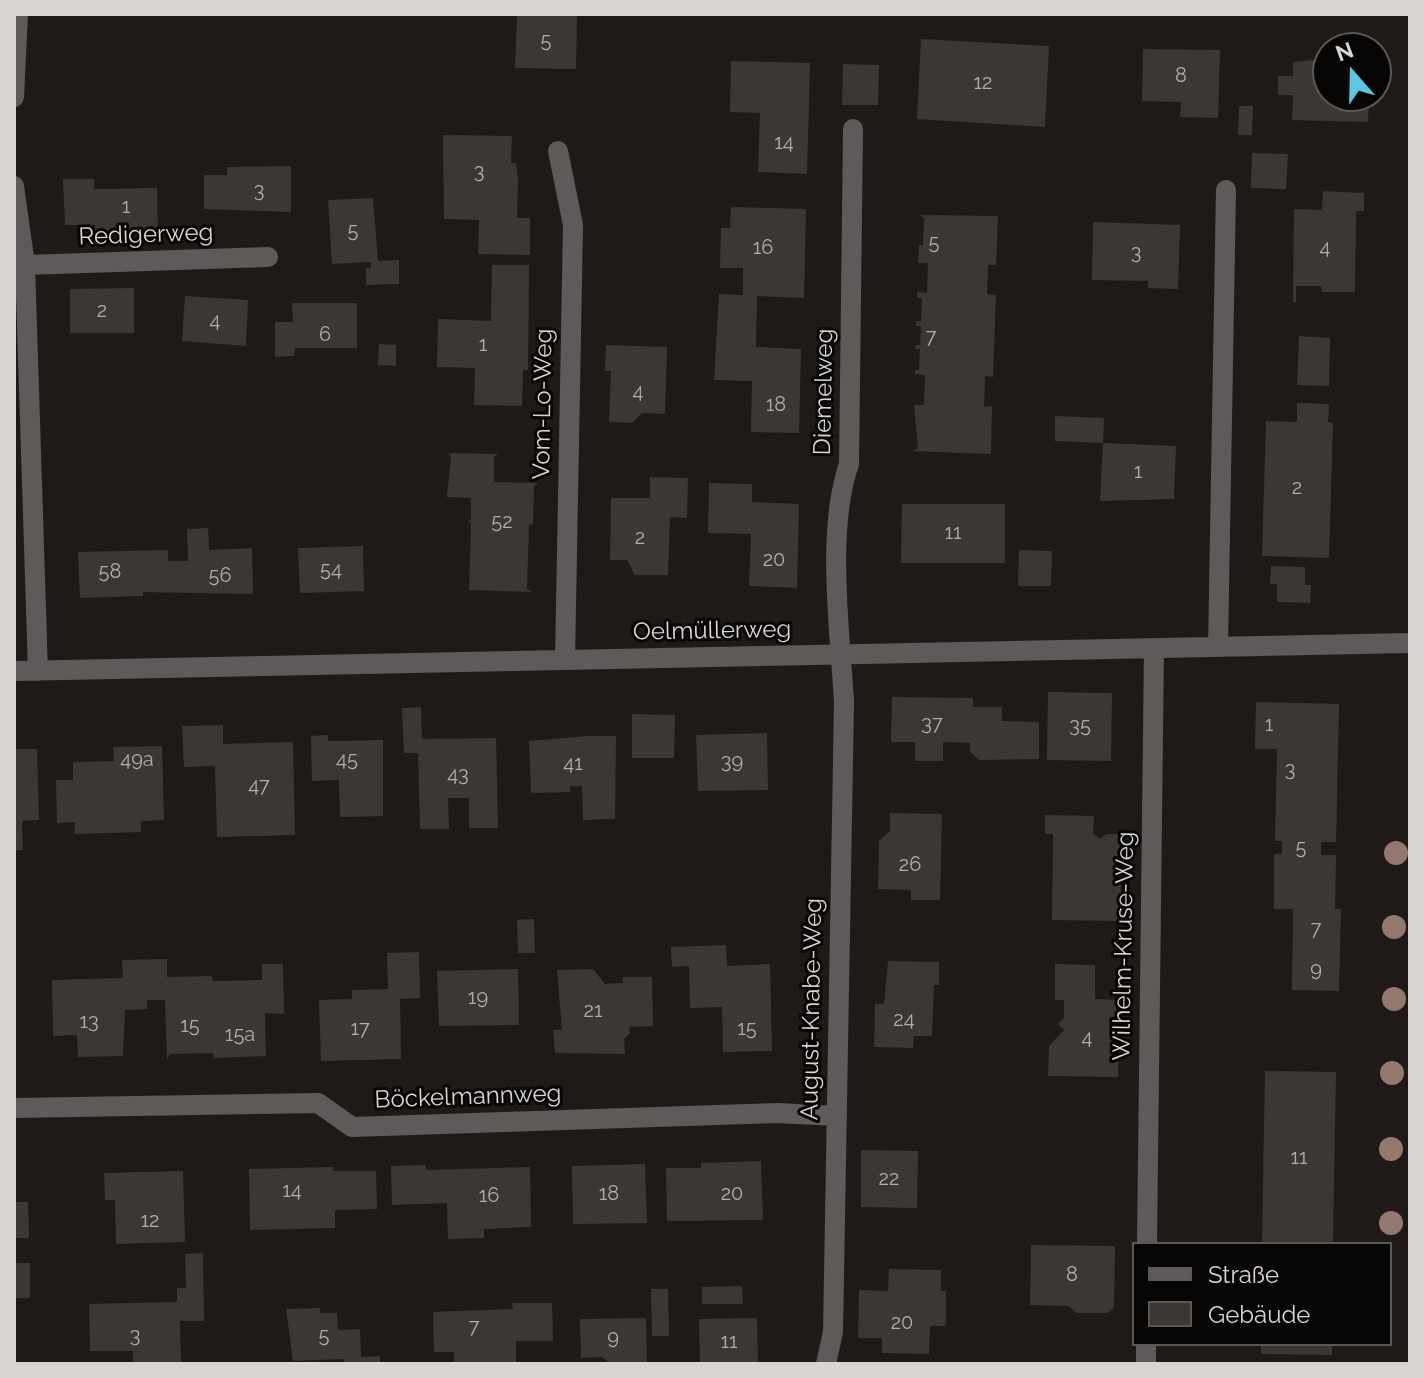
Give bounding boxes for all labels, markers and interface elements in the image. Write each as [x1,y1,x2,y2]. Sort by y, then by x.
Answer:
house number: 5 [541,29,551,53]
north arrow [1312,32,1392,112]
text: N [1332,36,1357,66]
house number: 8 [1175,64,1187,88]
house number: 12 [974,71,992,95]
house number: 14 [774,131,794,155]
house number: 3 [474,160,484,184]
house number: 3 [254,179,264,203]
house number: 1 [122,195,130,219]
street label: Redigerweg [78,218,214,252]
house number: 5 [348,219,358,243]
house number: 5 [929,231,939,255]
house number: 16 [753,236,773,260]
house number: 4 [1320,236,1330,260]
house number: 3 [1131,241,1141,265]
house number: 2 [97,299,107,323]
house number: 4 [210,309,220,333]
house number: 6 [319,323,331,347]
house number: 7 [926,325,936,349]
street label: Vom-Lo-Weg [527,328,559,480]
street label: Diemelweg [808,328,840,456]
house number: 1 [479,333,487,357]
house number: 4 [633,380,643,404]
house number: 18 [766,393,786,417]
house number: 1 [1134,460,1142,484]
house number: 2 [1292,476,1302,500]
house number: 52 [491,510,513,534]
house number: 11 [944,521,962,545]
house number: 2 [635,526,645,550]
house number: 20 [763,548,785,572]
house number: 54 [320,558,342,582]
house number: 58 [99,560,121,584]
house number: 56 [209,564,231,588]
street label: Oelmüllerweg [633,615,791,647]
house number: 37 [921,712,943,736]
house number: 1 [1265,713,1273,737]
house number: 35 [1069,714,1091,738]
house number: 49a [120,748,154,772]
house number: 45 [336,748,358,772]
house number: 39 [721,750,743,774]
house number: 41 [563,752,583,776]
house number: 3 [1285,758,1295,782]
house number: 43 [447,763,469,787]
house number: 47 [248,774,270,798]
street label: Wilhelm-Kruse-Weg [1108,831,1140,1061]
house number: 5 [1296,836,1306,860]
house number: 26 [899,853,921,877]
street label: August-Knabe-Weg [796,898,828,1120]
house number: 7 [1311,917,1321,941]
house number: 9 [1310,958,1322,982]
house number: 19 [468,986,488,1010]
house number: 21 [584,999,602,1023]
house number: 24 [893,1008,915,1032]
house number: 13 [79,1010,99,1034]
house number: 15 [180,1014,200,1038]
house number: 17 [350,1017,370,1041]
house number: 15 [737,1017,757,1041]
house number: 15a [225,1023,255,1047]
house number: 4 [1082,1026,1092,1050]
street label: Böckelmannweg [374,1079,562,1115]
house number: 11 [1290,1146,1308,1170]
house number: 22 [879,1167,899,1191]
house number: 14 [282,1179,302,1203]
house number: 18 [599,1182,619,1206]
house number: 20 [721,1182,743,1206]
house number: 16 [479,1184,499,1208]
house number: 12 [141,1209,159,1233]
legend [1132,1242,1392,1346]
text: Straße [1208,1260,1279,1289]
house number: 8 [1066,1263,1078,1287]
text: Gebäude [1208,1300,1310,1329]
house number: 20 [891,1311,913,1335]
house number: 7 [469,1315,479,1339]
house number: 3 [130,1324,140,1348]
house number: 5 [319,1324,329,1348]
house number: 9 [607,1326,619,1350]
house number: 11 [720,1330,738,1354]

